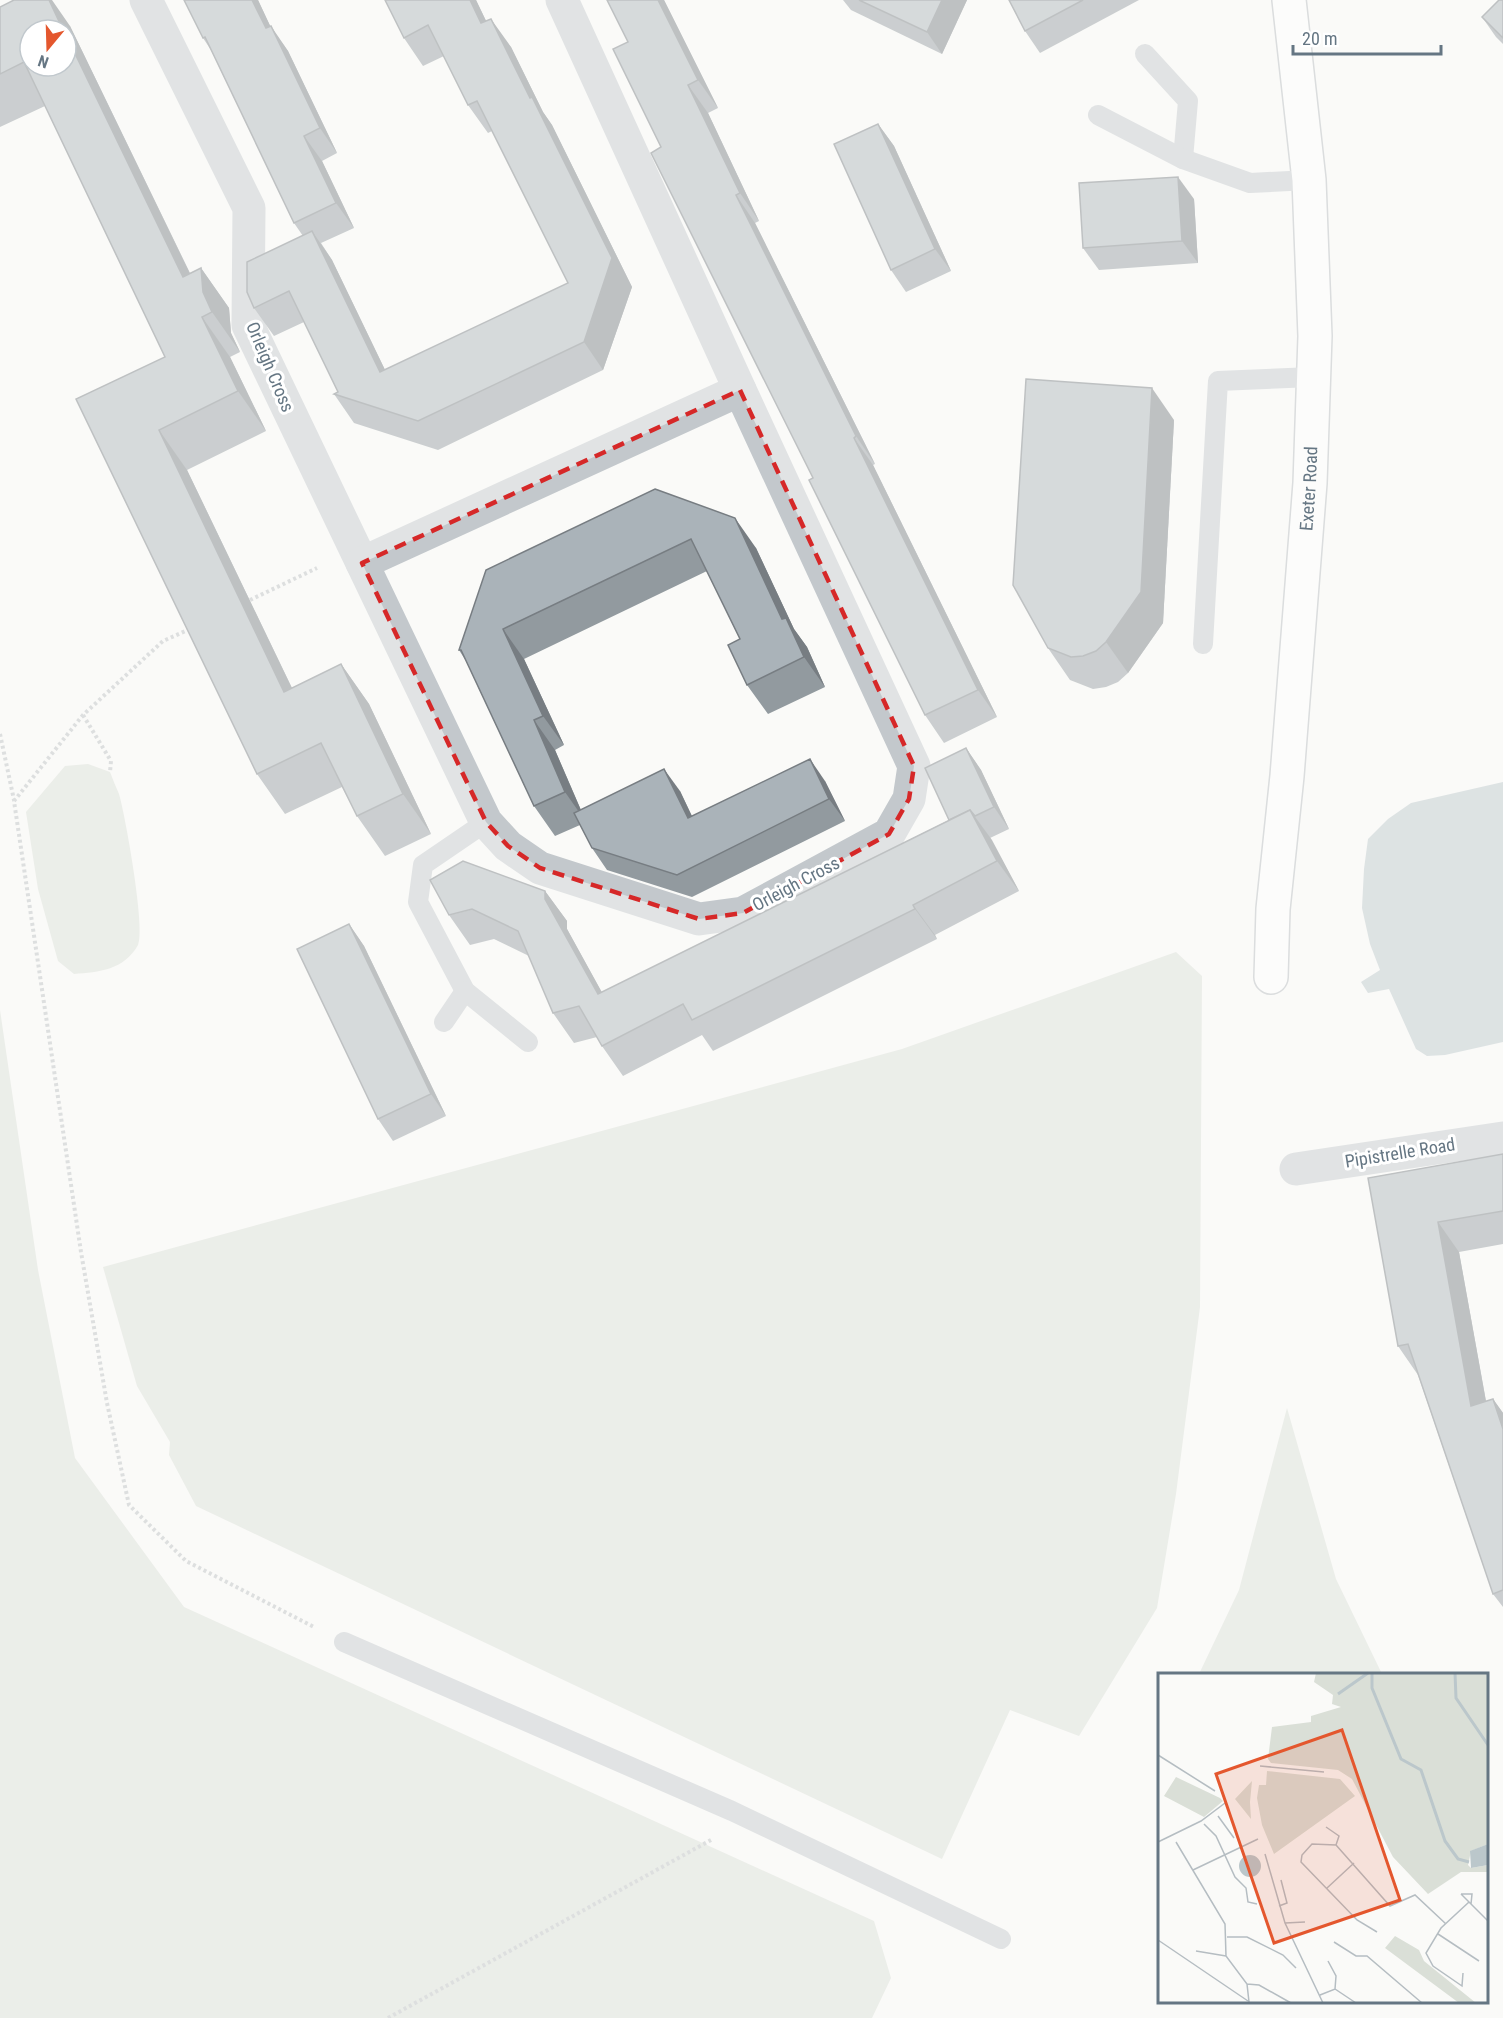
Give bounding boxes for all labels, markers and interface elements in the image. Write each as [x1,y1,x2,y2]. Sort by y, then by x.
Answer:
north arrow [18,18,78,78]
scale bar [1293,18,1442,56]
text: 20 m [1302,28,1337,49]
text: N [36,51,51,72]
street label: Orleigh Cross [242,319,299,415]
street label: Exeter Road [1295,446,1321,532]
street label: Orleigh Cross [749,852,843,915]
street label: Pipistrelle Road [1343,1133,1457,1172]
inset map [1158,1673,1488,2003]

